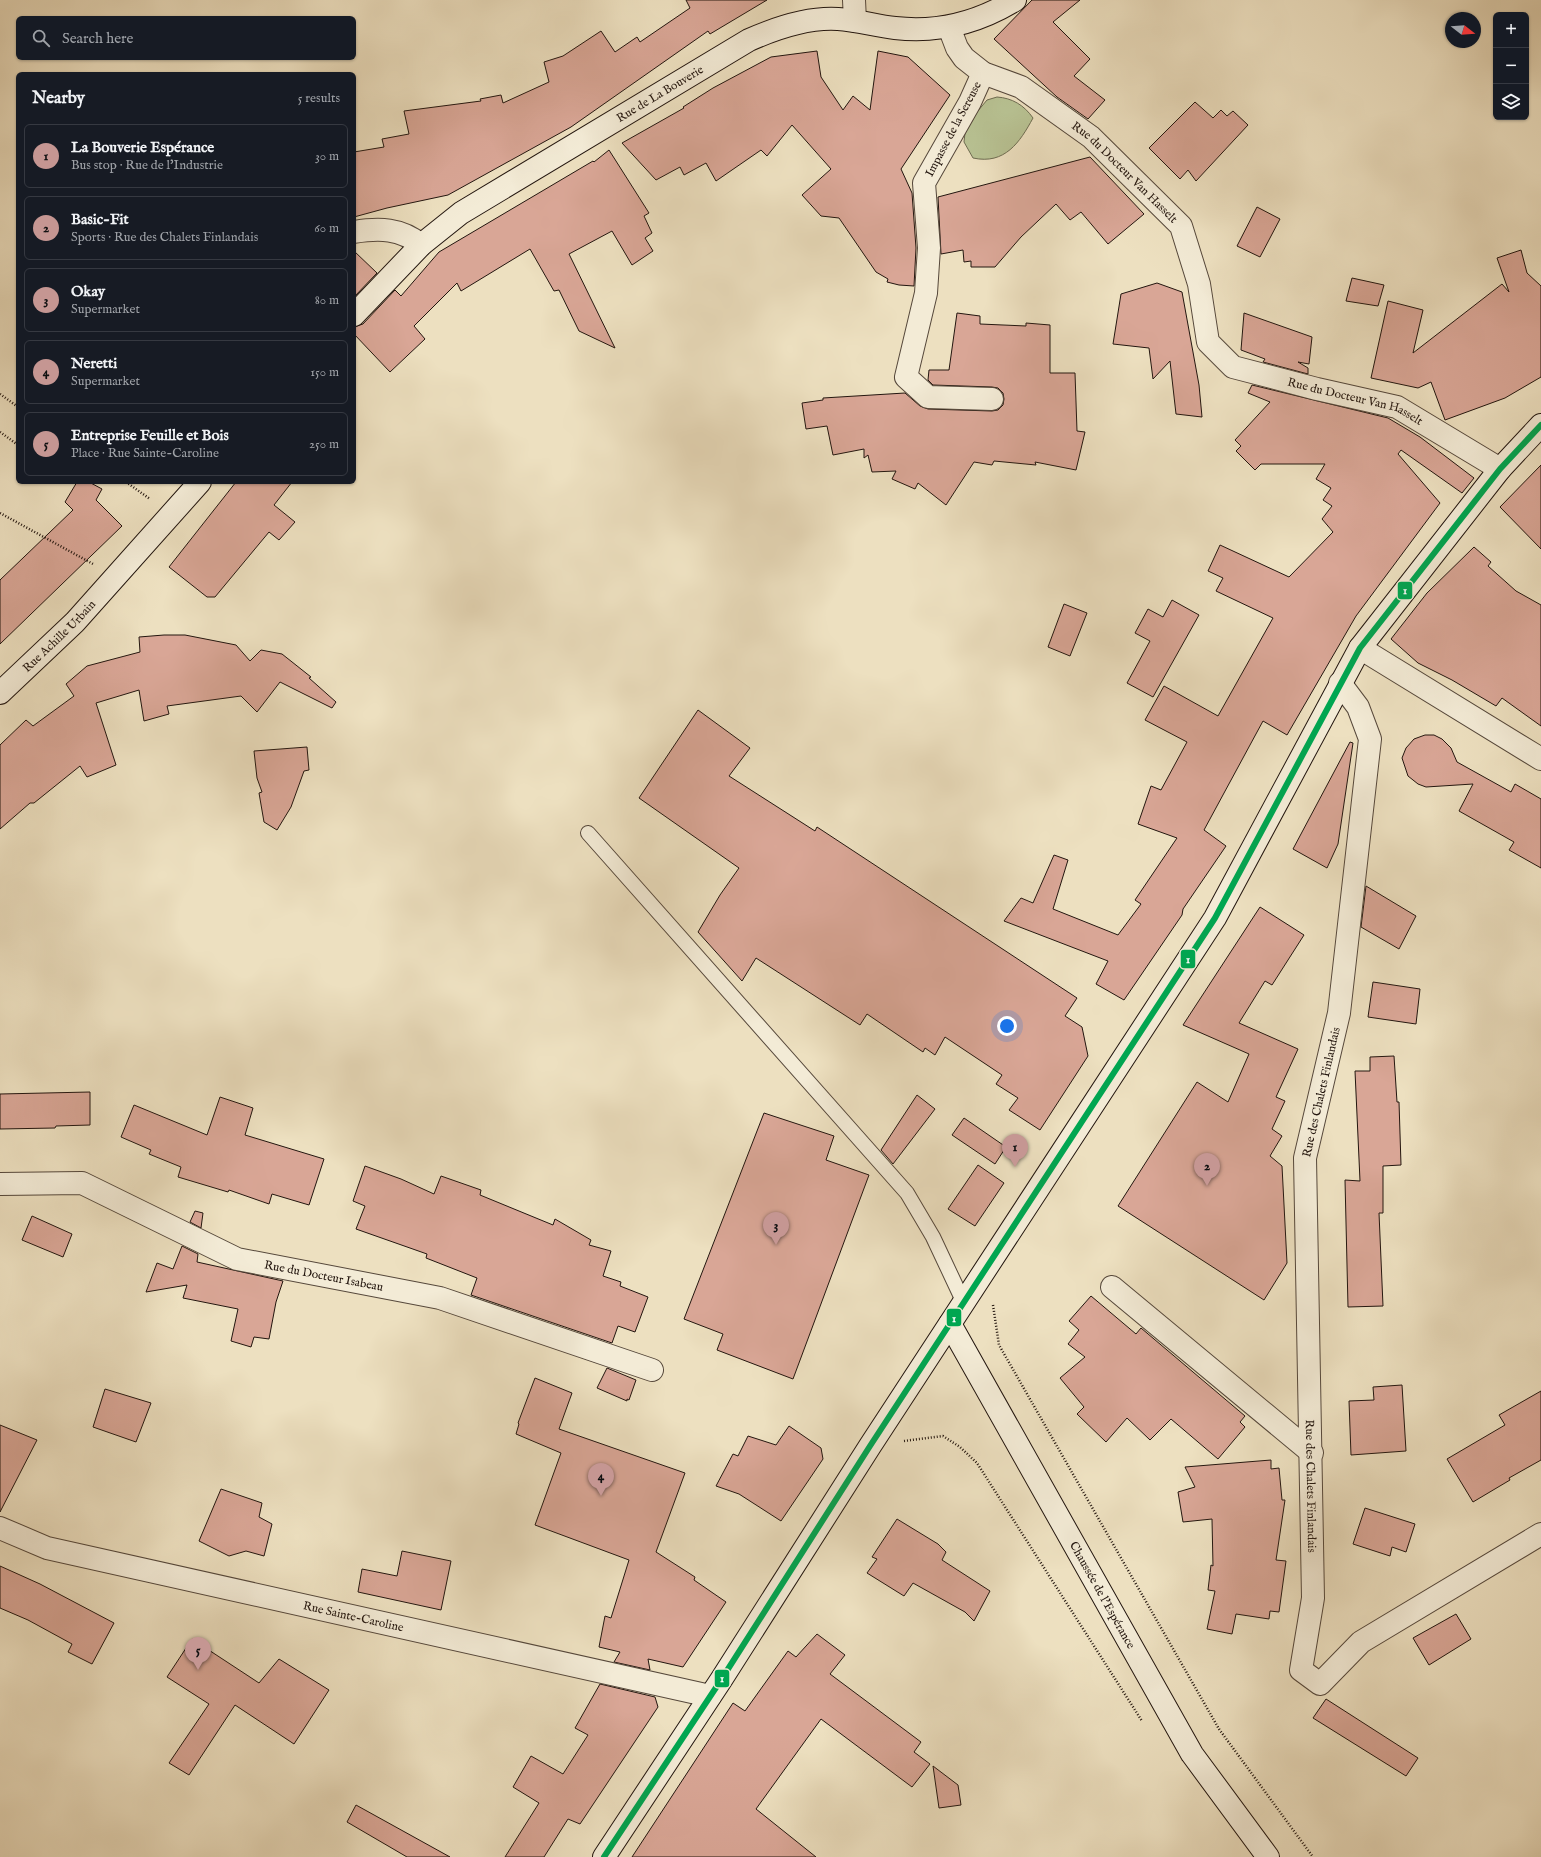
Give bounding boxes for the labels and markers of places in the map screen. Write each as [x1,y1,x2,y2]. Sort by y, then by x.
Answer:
pin: 1 [1002,1134,1028,1167]
pin: 2 [1194,1153,1220,1186]
pin: 3 [763,1212,789,1245]
pin: 4 [588,1463,614,1496]
pin: 5 [185,1637,211,1670]

